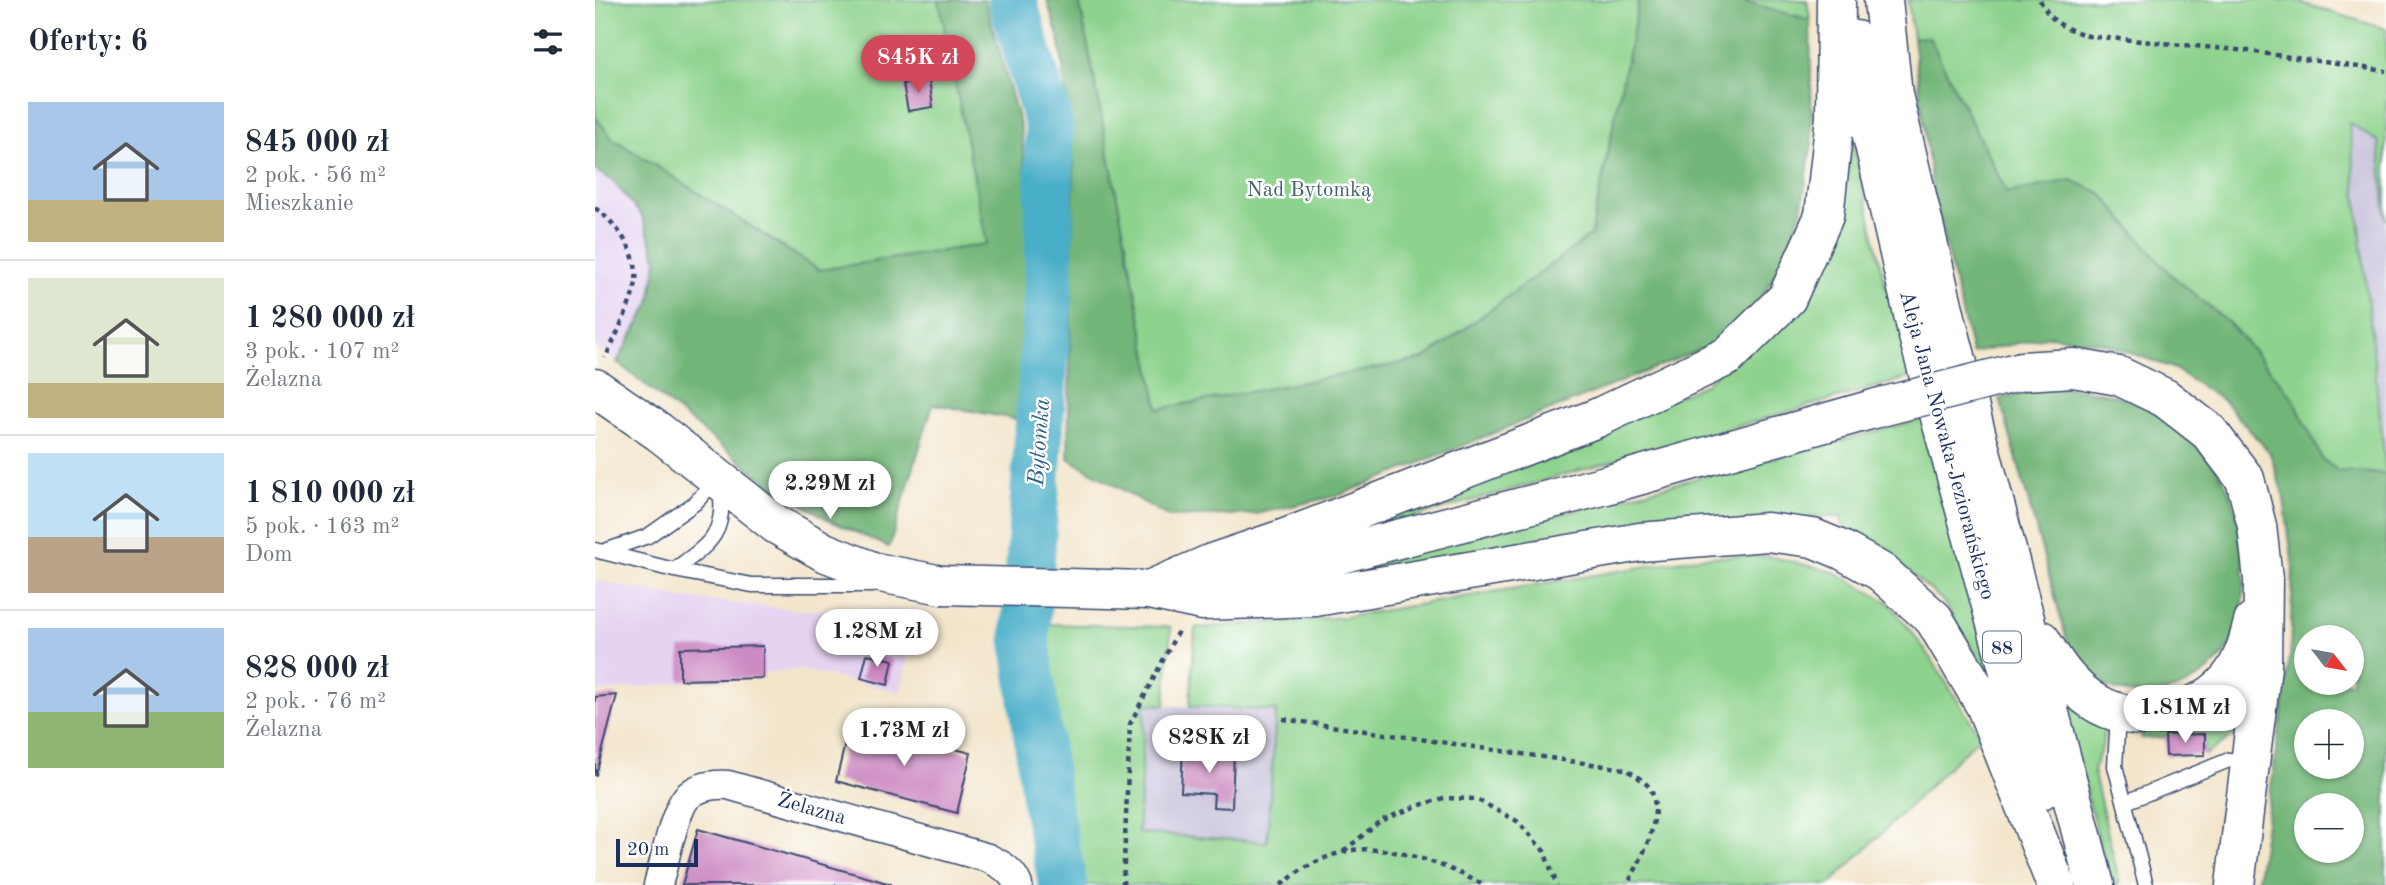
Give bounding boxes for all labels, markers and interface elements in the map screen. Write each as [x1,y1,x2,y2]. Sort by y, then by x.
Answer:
icon: filters [529,23,567,61]
text: Oferty: 6 [28,27,148,57]
pin: 845K zł [853,36,983,95]
text: 845K zł [877,46,959,69]
text: 845 000 zł [245,128,389,158]
icon: home [84,130,168,214]
text: 2 pok. · 56 m² [245,164,386,187]
park label: Nad Bytomką [1247,180,1371,201]
text: Mieszkanie [245,192,354,215]
street label: Aleja Jana Nowaka-Jeziorańskiego [1895,289,1998,602]
text: 1 280 000 zł [245,304,415,334]
icon: home [84,306,168,390]
text: 3 pok. · 107 m² [245,340,399,363]
text: Żelazna [245,368,322,391]
water label: Bytomka [1025,398,1055,488]
pin: 2.29M zł [758,462,902,521]
text: 2.29M zł [784,472,876,495]
text: 1 810 000 zł [245,479,415,509]
icon: home [84,481,168,565]
text: 5 pok. · 163 m² [245,515,399,538]
text: Dom [245,543,293,566]
pin: 1.28M zł [805,610,949,669]
text: 1.28M zł [831,620,923,643]
north arrow [2294,625,2364,695]
map controls [2294,625,2364,863]
road number: 88 [1983,632,2021,662]
text: 828 000 zł [245,654,389,684]
icon: home [84,656,168,740]
pin: 1.81M zł [2113,686,2257,745]
text: 2 pok. · 76 m² [245,690,386,713]
text: 1.81M zł [2139,696,2231,719]
pin: 1.73M zł [832,708,976,768]
button: + [2294,709,2364,779]
pin: 828K zł [1144,716,1274,775]
text: Żelazna [245,718,322,741]
text: 1.73M zł [858,719,950,742]
text: 828K zł [1168,726,1250,749]
street label: Żelazna [775,786,849,829]
button: − [2294,793,2364,863]
scale bar [616,836,698,868]
text: 20 m [627,841,669,860]

